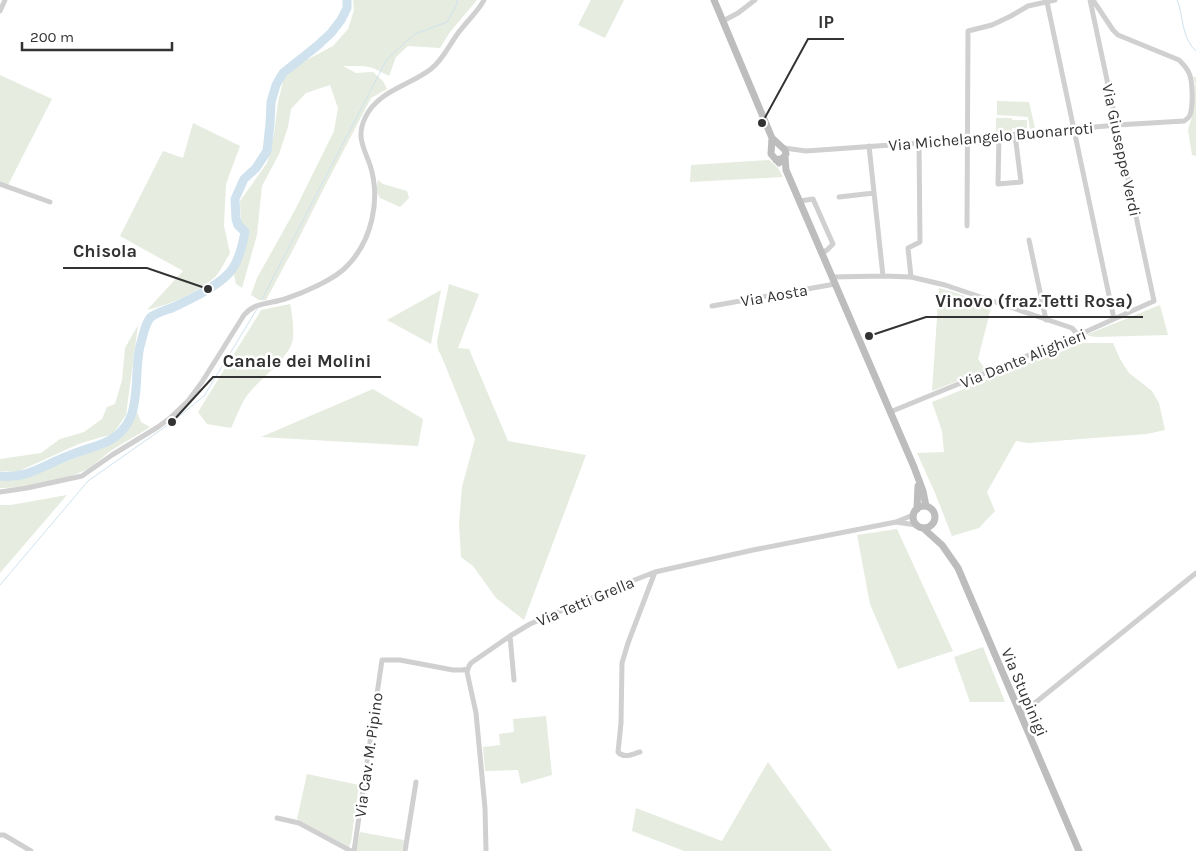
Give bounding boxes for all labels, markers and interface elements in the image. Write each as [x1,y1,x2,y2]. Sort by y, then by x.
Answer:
callout: IP [808,6,844,39]
text: IP [818,11,834,33]
scale bar [22,20,172,52]
text: 200 m [30,28,74,46]
street label: Via Giuseppe Verdi [1098,82,1145,218]
street label: Via Michelangelo Buonarroti [888,118,1094,155]
callout: Chisola [63,235,147,268]
text: Chisola [73,240,137,262]
street label: Via Aosta [739,280,809,311]
callout: Vinovo (fraz.Tetti Rosa) [926,284,1143,317]
text: Vinovo (fraz.Tetti Rosa) [935,290,1133,312]
street label: Via Dante Alighieri [957,325,1089,392]
callout: Canale dei Molini [213,344,381,377]
text: Canale dei Molini [223,350,371,372]
street label: Via Tetti Grella [534,572,637,631]
street label: Via Stupinigi [997,645,1052,739]
street label: Via Cav. M. Pipino [350,691,387,819]

